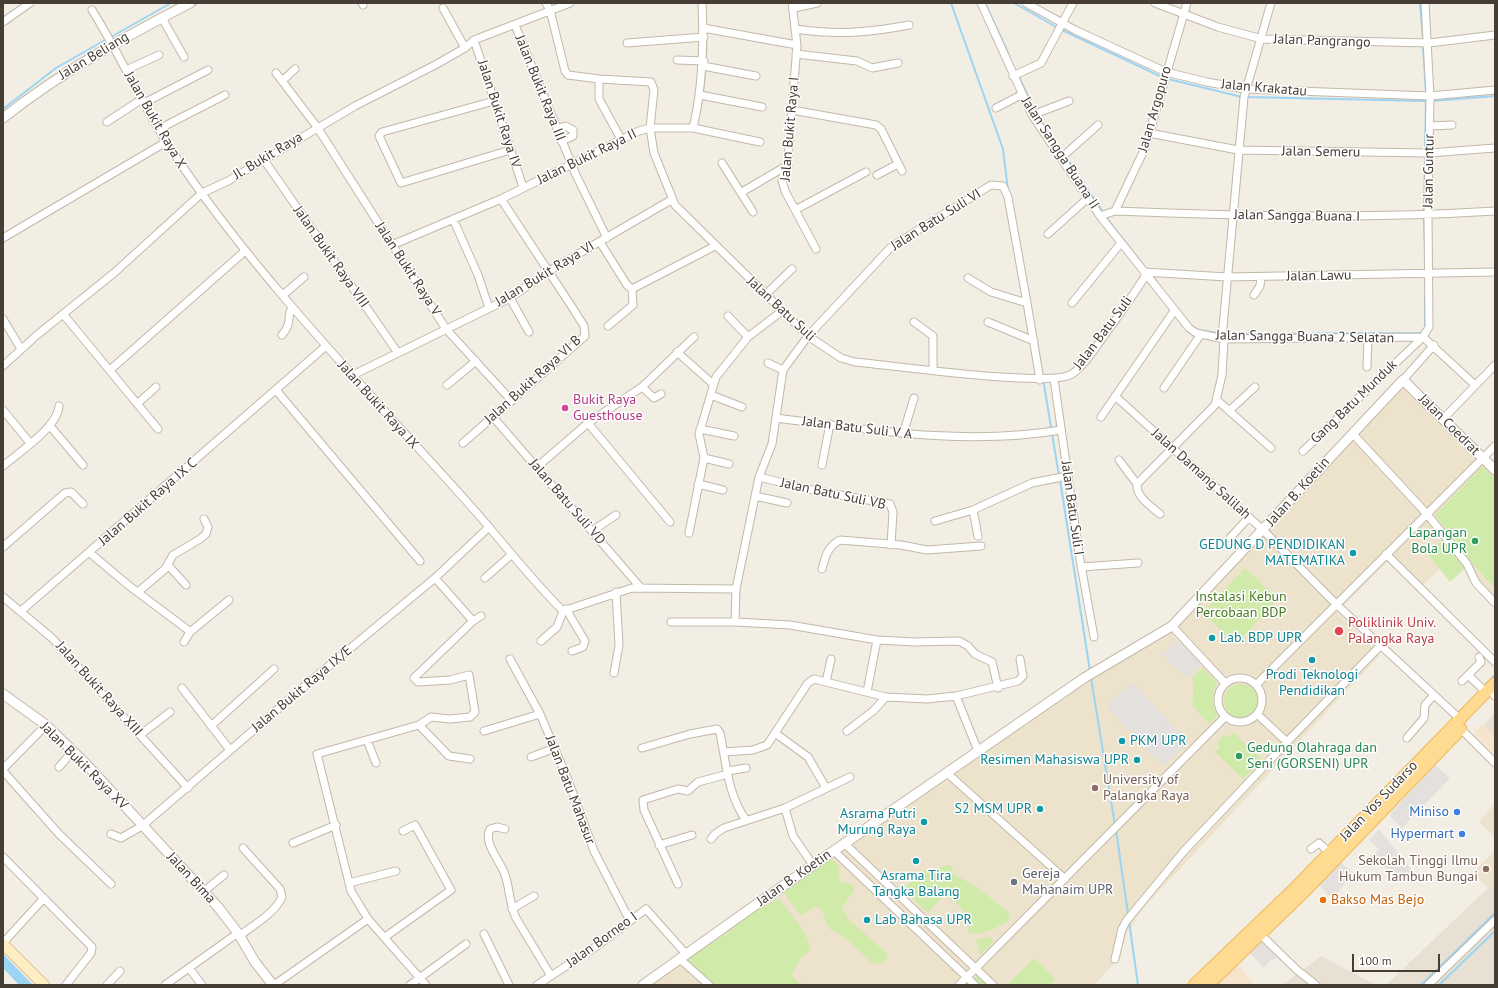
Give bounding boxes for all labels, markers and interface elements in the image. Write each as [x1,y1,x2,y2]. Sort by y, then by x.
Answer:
street label: Jalan Beliang [56,29,132,83]
street label: Jalan Pangrango [1273,31,1371,51]
street label: Jalan Bukit Raya III [511,33,569,143]
street label: Jalan Bukit Raya IV [474,58,524,170]
street label: Jalan Argopuro [1135,64,1175,154]
street label: Jalan Bukit Raya X [120,69,190,171]
street label: Jalan Bukit Raya I [777,76,803,182]
street label: Jalan Krakatau [1220,76,1308,100]
street label: Jalan Sangga Buana II [1017,94,1103,212]
street label: Jalan Bukit Raya II [535,126,639,188]
street label: Jl. Bukit Raya [230,129,306,183]
street label: Jalan Guntur [1420,134,1438,208]
street label: Jalan Semeru [1281,143,1361,161]
street label: Jalan Batu Suli VI [888,186,984,254]
street label: Jalan Bukit Raya VIII [290,203,372,311]
street label: Jalan Sangga Buana I [1234,206,1360,226]
street label: Jalan Bukit Raya V [371,219,445,319]
street label: Jalan Bukit Raya VI [492,238,598,310]
street label: Jalan Lawu [1286,267,1352,285]
street label: Jalan Batu Suli [743,273,819,345]
street label: Jalan Batu Suli [1070,293,1136,373]
street label: Jalan Sangga Buana 2 Selatan [1216,327,1394,347]
street label: Jalan Bukit Raya VI B [481,332,585,428]
street label: Gang Batu Munduk [1307,356,1401,448]
street label: Jalan Bukit Raya IX [334,357,422,453]
street label: Jalan Coedrat [1415,391,1483,459]
place label: Bukit Raya Guesthouse [573,392,643,424]
marker: Bukit Raya Guesthouse [560,403,570,413]
street label: Jalan Batu Suli V A [801,413,913,443]
street label: Jalan Damang Salilah [1148,425,1254,523]
street label: Jalan B. Koetin [1263,454,1333,530]
street label: Jalan Bukit Raya IX C [95,455,201,549]
street label: Jalan Batu Suli VD [525,456,609,548]
street label: Jalan Batu Suli I [1057,460,1087,556]
street label: Jalan Batu Suli VB [779,475,887,513]
place label: Lapangan Bola UPR [1409,525,1467,558]
marker: Lapangan Bola UPR [1470,536,1480,546]
place label: GEDUNG D PENDIDIKAN MATEMATIKA [1199,537,1345,570]
marker: GEDUNG D PENDIDIKAN MATEMATIKA [1348,548,1358,558]
park label: Instalasi Kebun Percobaan BDP [1195,589,1287,622]
place label: Poliklinik Univ. Palangka Raya [1348,615,1436,648]
marker: Poliklinik Univ. Palangka Raya [1333,625,1345,637]
place label: Lab. BDP UPR [1220,630,1302,646]
marker: Lab. BDP UPR [1207,633,1217,643]
street label: Jalan Bukit Raya XIII [52,638,146,740]
street label: Jalan Bukit Raya IX/E [248,642,356,736]
marker: Prodi Teknologi Pendidikan [1307,655,1317,665]
place label: Prodi Teknologi Pendidikan [1266,667,1358,700]
street label: Jalan Bukit Raya XV [37,719,131,813]
street label: Jalan Batu Mahasur [541,733,599,847]
place label: PKM UPR [1130,733,1186,749]
marker: PKM UPR [1117,736,1127,746]
place label: Gedung Olahraga dan Seni (GORSENI) UPR [1247,740,1377,772]
marker: Gedung Olahraga dan Seni (GORSENI) UPR [1234,751,1244,761]
place label: Resimen Mahasiswa UPR [980,752,1129,768]
marker: Resimen Mahasiswa UPR [1132,755,1142,765]
street label: Jalan Yos Sudarso [1337,757,1421,845]
place label: University of Palangka Raya [1103,772,1189,804]
marker: University of Palangka Raya [1090,783,1100,793]
place label: S2 MSM UPR [955,801,1032,817]
marker: S2 MSM UPR [1035,804,1045,814]
place label: Miniso [1409,804,1449,820]
place label: Asrama Putri Murung Raya [838,806,916,838]
marker: Miniso [1452,807,1462,817]
marker: Asrama Putri Murung Raya [919,817,929,827]
place label: Hypermart [1390,826,1454,842]
marker: Hypermart [1457,829,1467,839]
street label: Jalan B. Koetin [754,846,834,910]
street label: Jalan Bima [163,849,219,907]
place label: Sekolah Tinggi Ilmu Hukum Tambun Bungai [1339,853,1478,886]
marker: Asrama Tira Tangka Balang [911,856,921,866]
marker: Sekolah Tinggi Ilmu Hukum Tambun Bungai [1481,864,1491,874]
place label: Gereja Mahanaim UPR [1022,866,1113,898]
place label: Asrama Tira Tangka Balang [872,868,960,900]
marker: Gereja Mahanaim UPR [1009,877,1019,887]
place label: Bakso Mas Bejo [1331,892,1424,908]
marker: Bakso Mas Bejo [1318,895,1328,905]
street label: Jalan Borneo I [563,909,641,971]
place label: Lab Bahasa UPR [875,912,972,928]
marker: Lab Bahasa UPR [862,915,872,925]
scale bar [1354,946,1442,972]
text: 100 m [1359,953,1392,968]

